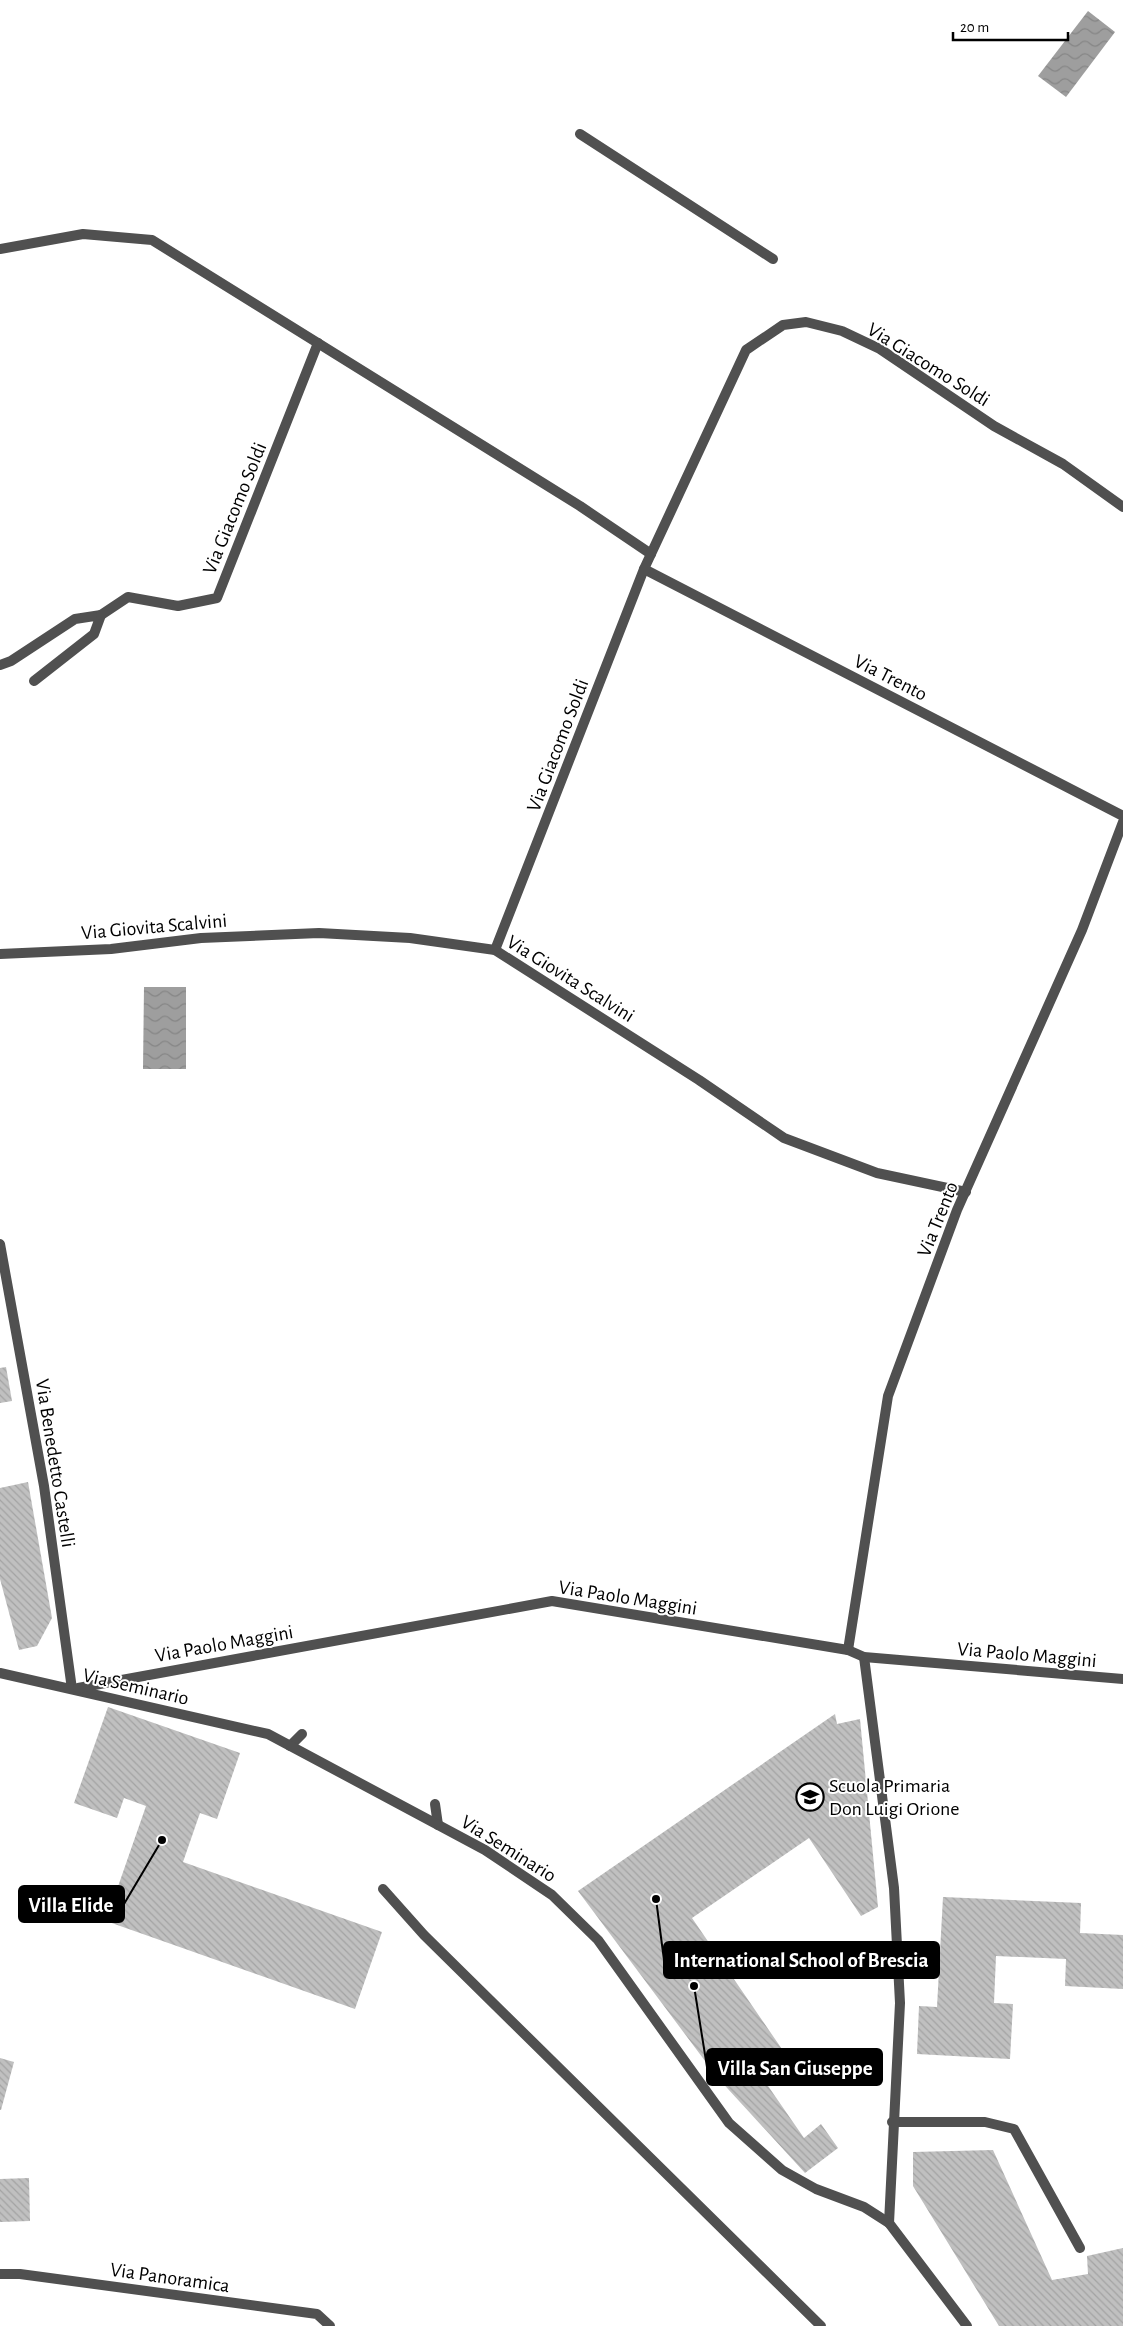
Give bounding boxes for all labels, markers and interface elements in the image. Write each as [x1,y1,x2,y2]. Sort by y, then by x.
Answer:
scale bar [953,10,1068,42]
text: 20 m [960,20,989,35]
street label: Via Giacomo Soldi [864,319,993,410]
street label: Via Giacomo Soldi [199,440,270,577]
street label: Via Trento [851,651,930,705]
street label: Via Giacomo Soldi [523,676,592,814]
street label: Via Giovita Scalvini [80,911,228,943]
street label: Via Giovita Scalvini [503,932,638,1026]
street label: Via Trento [914,1179,962,1260]
street label: Via Benedetto Castelli [32,1378,78,1549]
street label: Via Paolo Maggini [557,1577,699,1619]
street label: Via Paolo Maggini [154,1622,295,1666]
street label: Via Paolo Maggini [956,1639,1097,1671]
street label: Via Seminario [81,1665,191,1709]
place label: Scuola Primaria Don Luigi Orione [829,1776,960,1819]
school or university icon: Scuola Primaria Don Luigi Orione [795,1782,825,1812]
street label: Via Seminario [457,1812,560,1886]
callout: Villa Elide [19,1886,124,1922]
text: Villa Elide [29,1895,114,1916]
callout: International School of Brescia [664,1942,939,1978]
text: International School of Brescia [673,1950,929,1971]
callout: Villa San Giuseppe [707,2049,882,2085]
text: Villa San Giuseppe [717,2058,873,2079]
street label: Via Panoramica [109,2260,231,2296]

